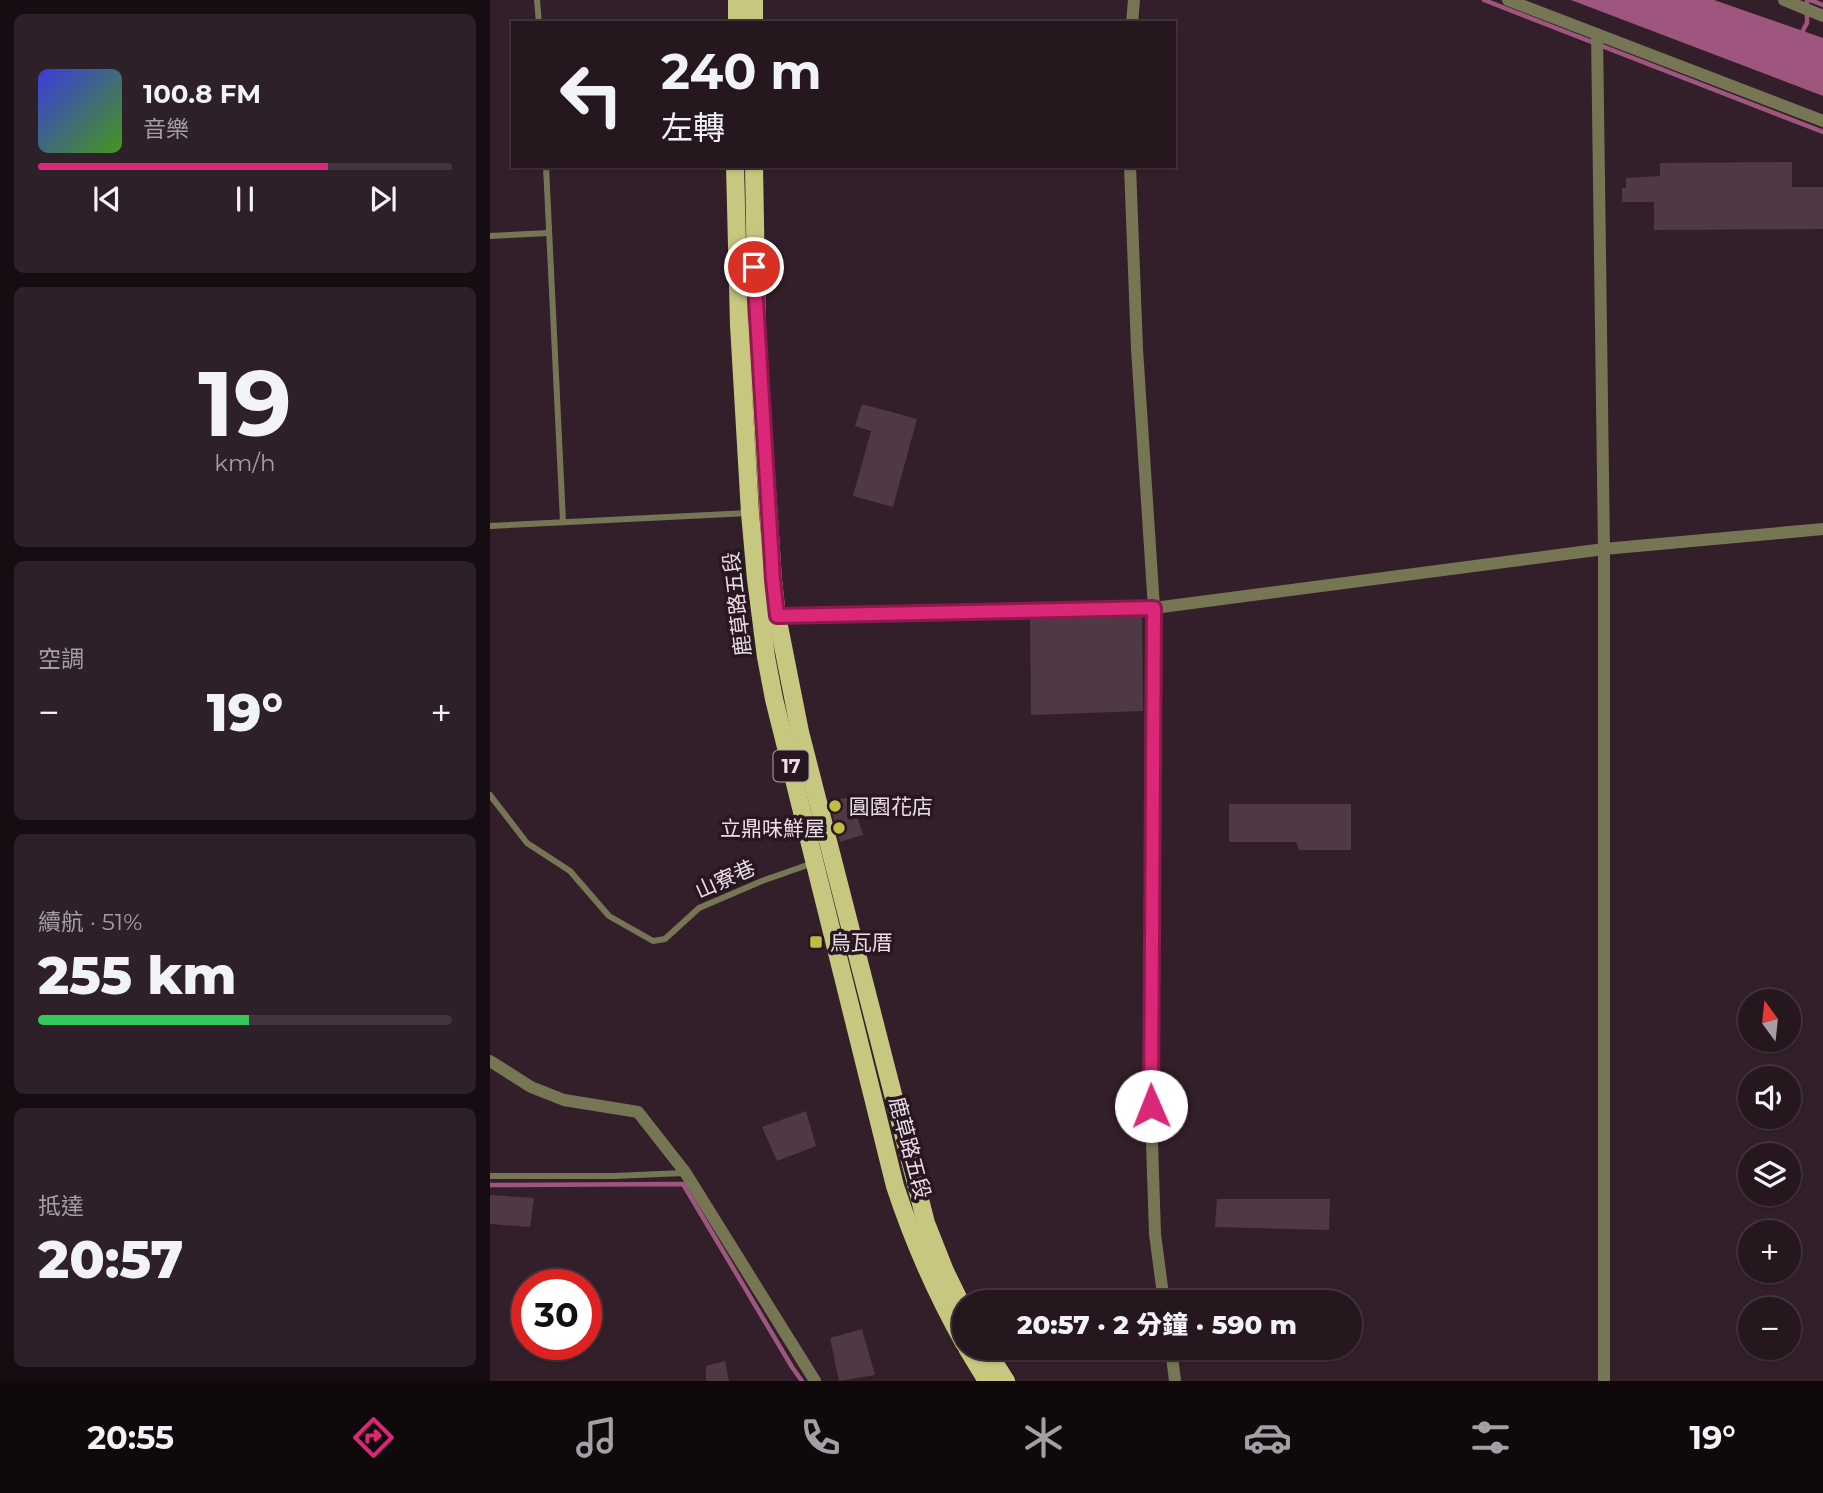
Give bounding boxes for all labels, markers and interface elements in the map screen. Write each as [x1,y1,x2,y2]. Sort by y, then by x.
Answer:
text: 240 m [661,42,822,101]
icon: left [546,49,637,140]
text: 100.8 FM [143,78,261,110]
text: 左轉 [661,108,725,147]
text: 音樂 [143,115,189,143]
icon: previous [88,180,126,218]
icon: pause [226,180,264,218]
icon: next [364,180,402,218]
pin [724,237,784,297]
icon: arrive [735,248,773,286]
text: 19 [198,348,292,459]
text: km/h [214,449,276,477]
street label: 鹿草路五段 [718,550,756,658]
text: 空調 [38,645,84,673]
text: 19° [207,681,283,744]
text: − [38,689,60,736]
text: + [430,689,452,736]
road number: 17 [774,750,808,782]
place label: 圓園花店 [849,794,933,819]
marker: 圓園花店 [827,798,843,814]
place label: 立鼎味鮮屋 [720,816,825,841]
marker: 立鼎味鮮屋 [831,820,847,836]
street label: 山寮巷 [691,855,759,903]
text: 續航 · 51% [38,908,142,936]
place label: 烏瓦厝 [830,930,893,955]
marker: 烏瓦厝 [808,934,824,950]
text: 255 km [38,944,237,1007]
north arrow [1738,989,1801,1052]
map controls [1738,989,1801,1360]
button: sound [1738,1066,1801,1129]
position arrow [1114,1069,1188,1143]
street label: 鹿草路五段 [884,1094,936,1202]
button: layers [1738,1143,1801,1206]
text: 抵達 [38,1192,84,1220]
button: + [1738,1220,1801,1283]
text: 20:57 [38,1228,183,1291]
speed limit sign: 30 [511,1269,602,1360]
button: − [1738,1297,1801,1360]
text: 20:57 · 2 分鐘 · 590 m [1017,1309,1297,1341]
icon: directions [349,1413,398,1462]
icon: music [572,1413,621,1462]
icon: phone [796,1413,845,1462]
icon: climate [1019,1413,1068,1462]
icon: car [1243,1413,1292,1462]
icon: filters [1466,1413,1515,1462]
text: 20:55 [87,1418,174,1457]
text: 19° [1689,1418,1736,1457]

